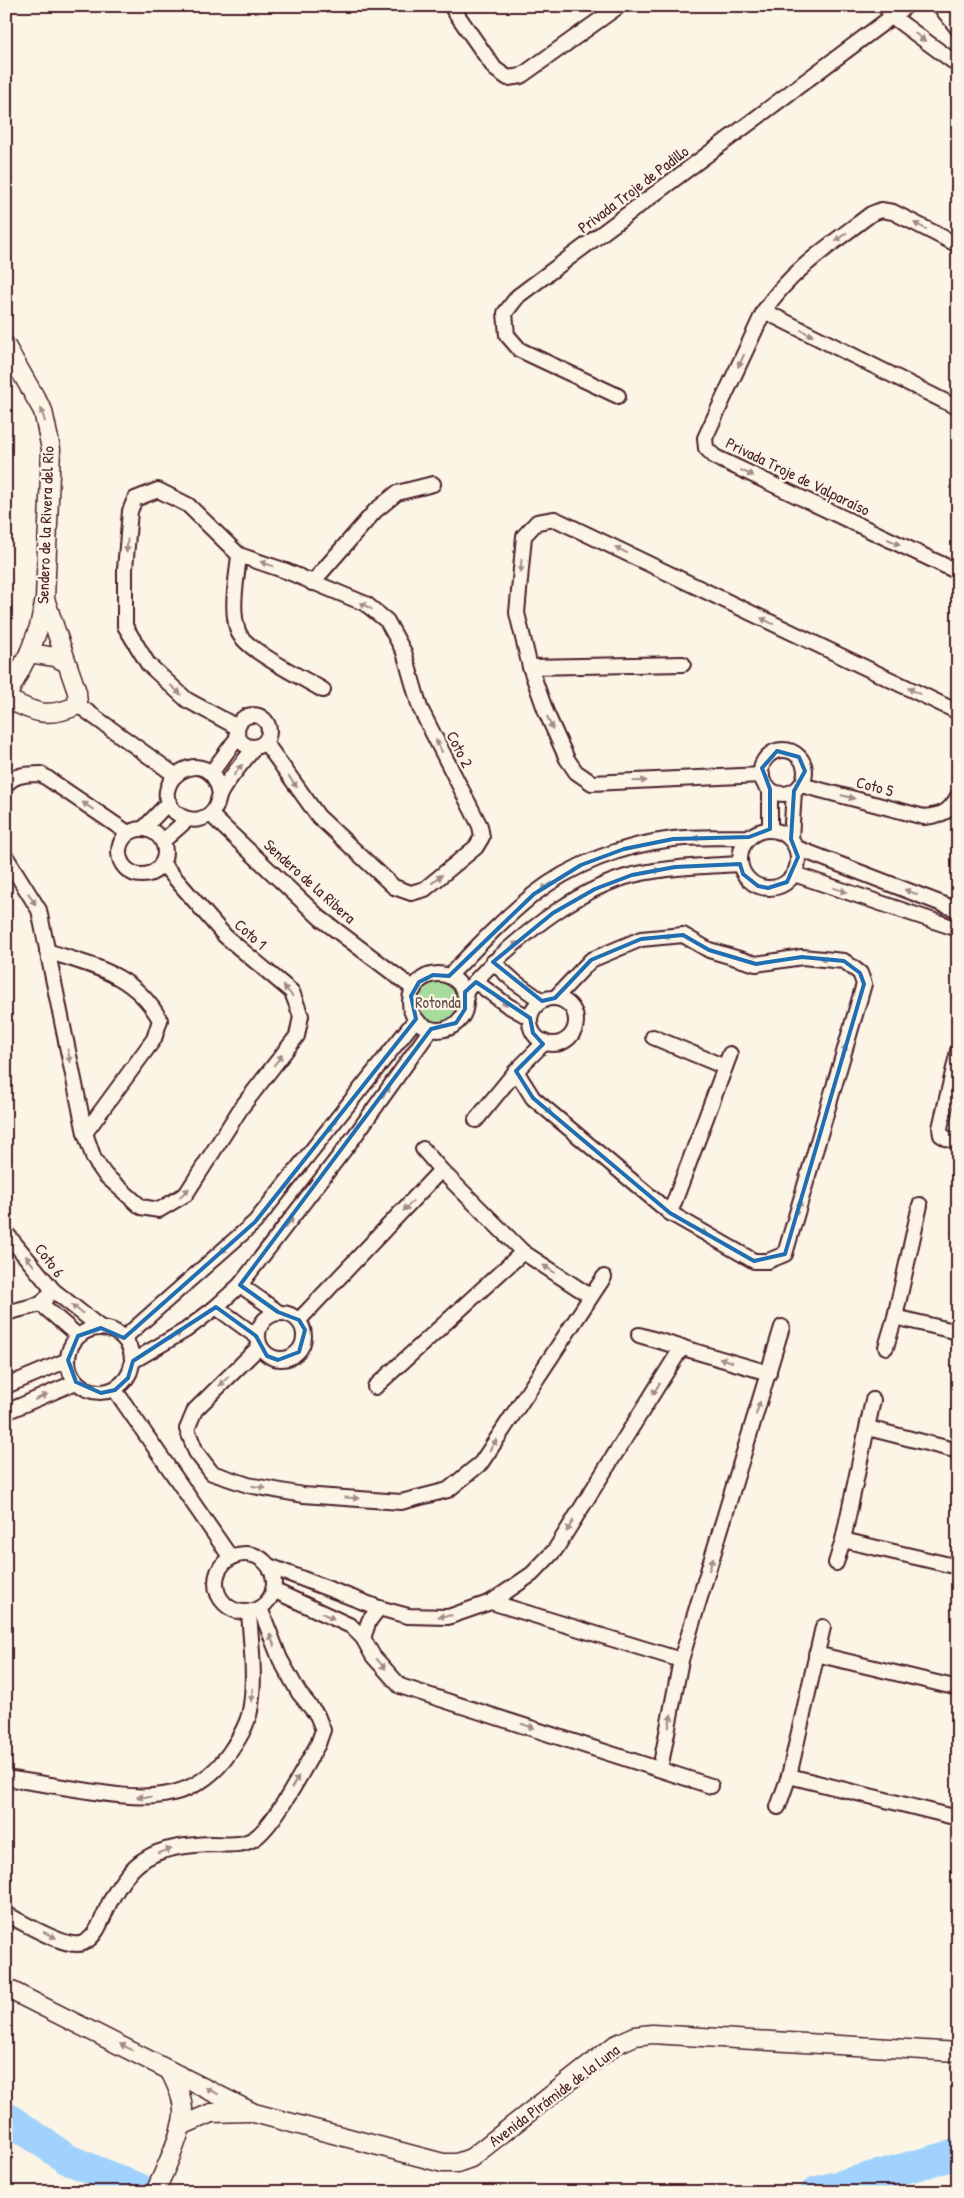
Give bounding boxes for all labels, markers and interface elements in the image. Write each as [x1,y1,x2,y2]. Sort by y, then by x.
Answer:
one-way arrow [913,32,927,42]
street label: Privada Troje de Padillo [573,140,693,238]
one-way arrow [913,222,927,230]
one-way arrow [834,232,848,242]
one-way arrow [800,329,814,337]
one-way arrow [737,354,745,368]
one-way arrow [39,408,47,423]
street label: Privada Troje de Valparaíso [722,432,874,521]
street label: Sendero de la Rivera del Río [31,445,59,604]
one-way arrow [740,469,754,477]
one-way arrow [887,538,901,546]
one-way arrow [123,539,131,555]
one-way arrow [614,546,628,554]
one-way arrow [517,558,525,574]
one-way arrow [260,560,275,568]
one-way arrow [359,601,372,610]
one-way arrow [760,616,774,624]
one-way arrow [170,684,182,696]
one-way arrow [907,686,921,694]
one-way arrow [547,716,555,730]
street label: Coto 2 [441,727,479,772]
one-way arrow [435,739,443,753]
one-way arrow [233,763,243,777]
street label: Coto 5 [854,771,896,802]
one-way arrow [288,775,298,789]
one-way arrow [632,776,648,784]
one-way arrow [840,793,855,801]
one-way arrow [81,801,94,810]
street label: Sendero de la Ribera [259,834,361,928]
one-way arrow [692,835,708,843]
one-way arrow [646,867,662,875]
one-way arrow [431,873,444,884]
one-way arrow [541,881,554,891]
one-way arrow [833,886,848,894]
one-way arrow [903,888,918,896]
one-way arrow [27,892,36,905]
street label: Coto 1 [230,914,272,955]
one-way arrow [663,932,679,940]
one-way arrow [506,941,519,952]
one-way arrow [818,955,834,963]
one-way arrow [283,985,294,997]
park label: Rotonda [415,991,461,1013]
one-way arrow [495,996,508,1007]
one-way arrow [841,1044,849,1059]
one-way arrow [65,1049,73,1064]
one-way arrow [273,1053,283,1067]
one-way arrow [381,1086,391,1099]
one-way arrow [539,1104,552,1115]
one-way arrow [326,1119,337,1132]
one-way arrow [178,1187,191,1198]
one-way arrow [402,1199,414,1211]
one-way arrow [795,1200,803,1215]
one-way arrow [283,1216,294,1229]
one-way arrow [694,1226,707,1235]
street label: Coto 6 [30,1239,70,1281]
one-way arrow [220,1242,232,1254]
one-way arrow [24,1255,35,1268]
one-way arrow [543,1264,556,1274]
one-way arrow [71,1304,84,1314]
one-way arrow [168,1332,181,1341]
one-way arrow [718,1356,733,1364]
one-way arrow [219,1375,231,1387]
one-way arrow [651,1382,661,1395]
one-way arrow [34,1393,48,1401]
one-way arrow [755,1401,763,1416]
one-way arrow [488,1438,498,1451]
one-way arrow [252,1483,268,1491]
one-way arrow [344,1495,360,1503]
one-way arrow [565,1520,574,1533]
one-way arrow [707,1556,715,1571]
one-way arrow [321,1612,335,1620]
one-way arrow [436,1612,452,1620]
one-way arrow [268,1633,276,1647]
one-way arrow [375,1658,387,1670]
one-way arrow [247,1688,255,1704]
one-way arrow [666,1712,674,1728]
one-way arrow [520,1723,535,1730]
one-way arrow [291,1775,300,1788]
one-way arrow [136,1793,152,1801]
one-way arrow [157,1847,172,1855]
one-way arrow [43,1932,57,1940]
street label: Avenida Pirámide de la Luna [484,2039,624,2151]
one-way arrow [119,2043,133,2051]
one-way arrow [205,2087,219,2095]

